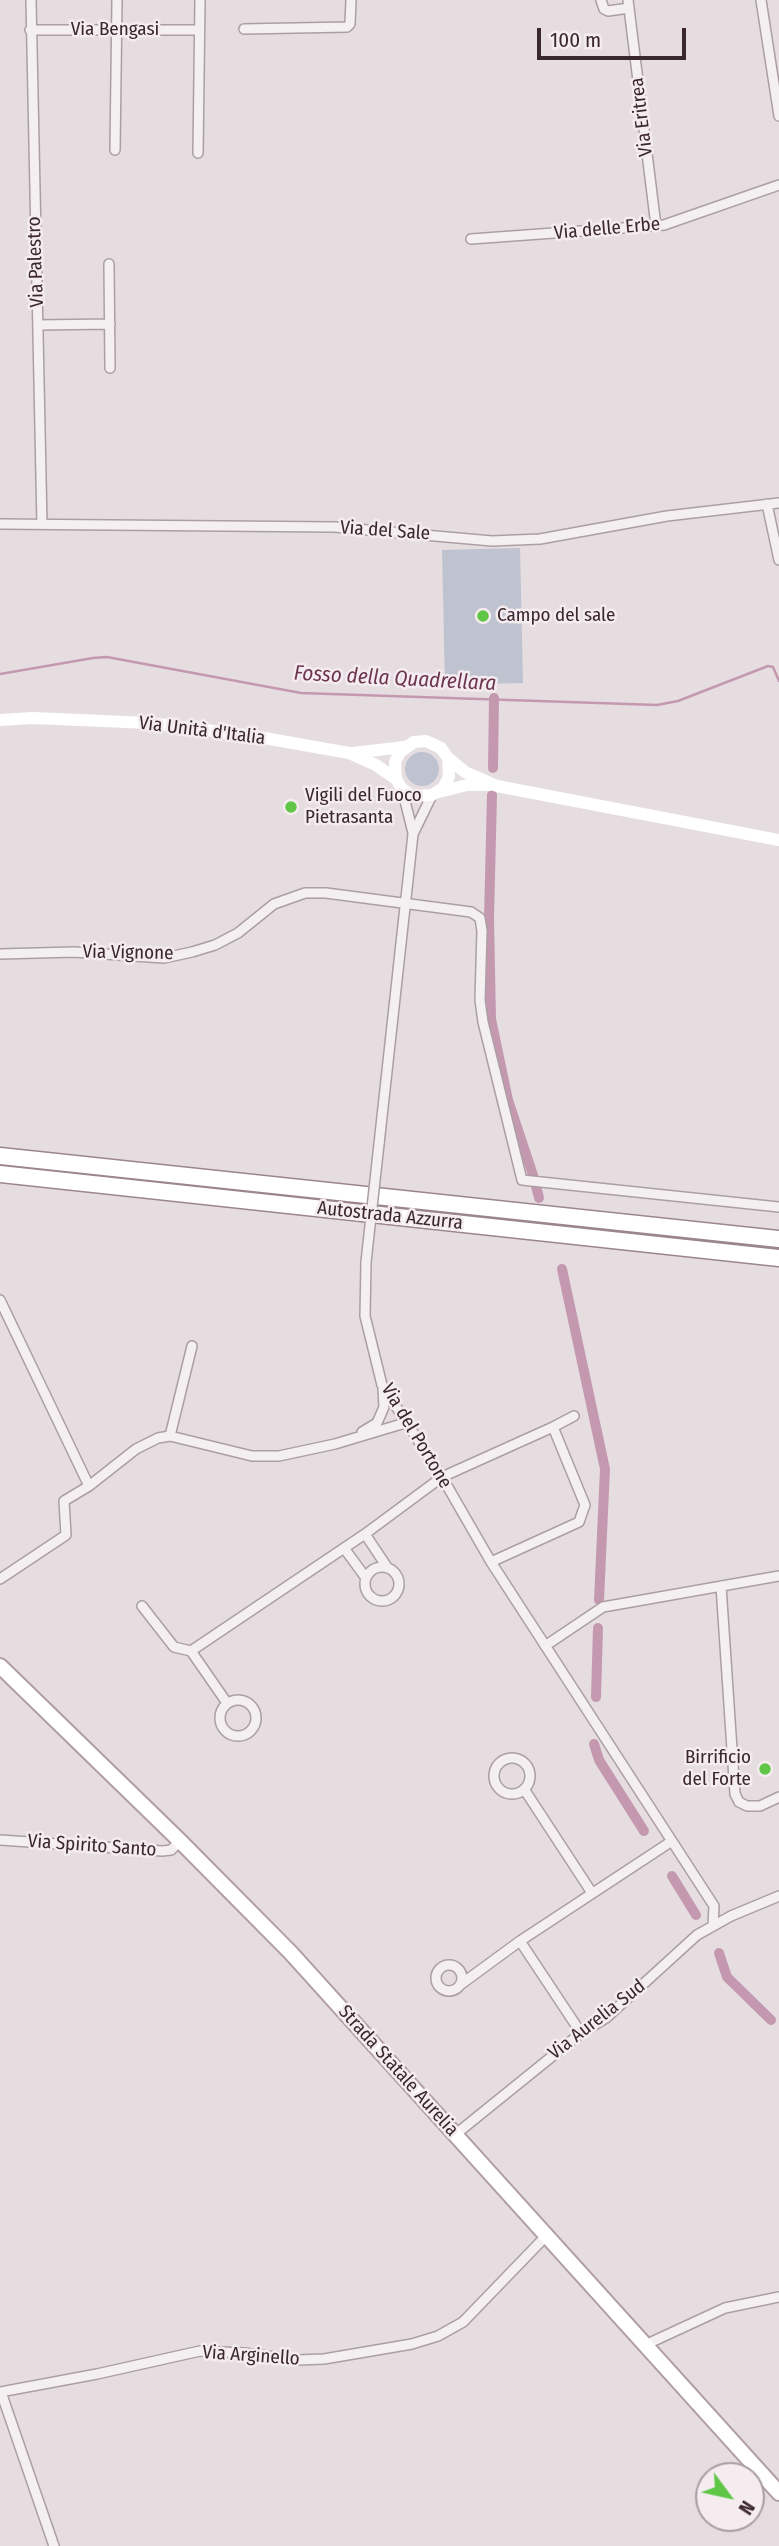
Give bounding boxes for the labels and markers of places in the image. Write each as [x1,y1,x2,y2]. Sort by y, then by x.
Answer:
place label: Campo del sale [497,605,615,627]
marker: Campo del sale [475,608,491,624]
place label: Vigili del Fuoco Pietrasanta [305,785,422,829]
marker: Vigili del Fuoco Pietrasanta [283,799,299,815]
place label: Birrificio del Forte [682,1747,751,1791]
marker: Birrificio del Forte [757,1761,773,1777]

